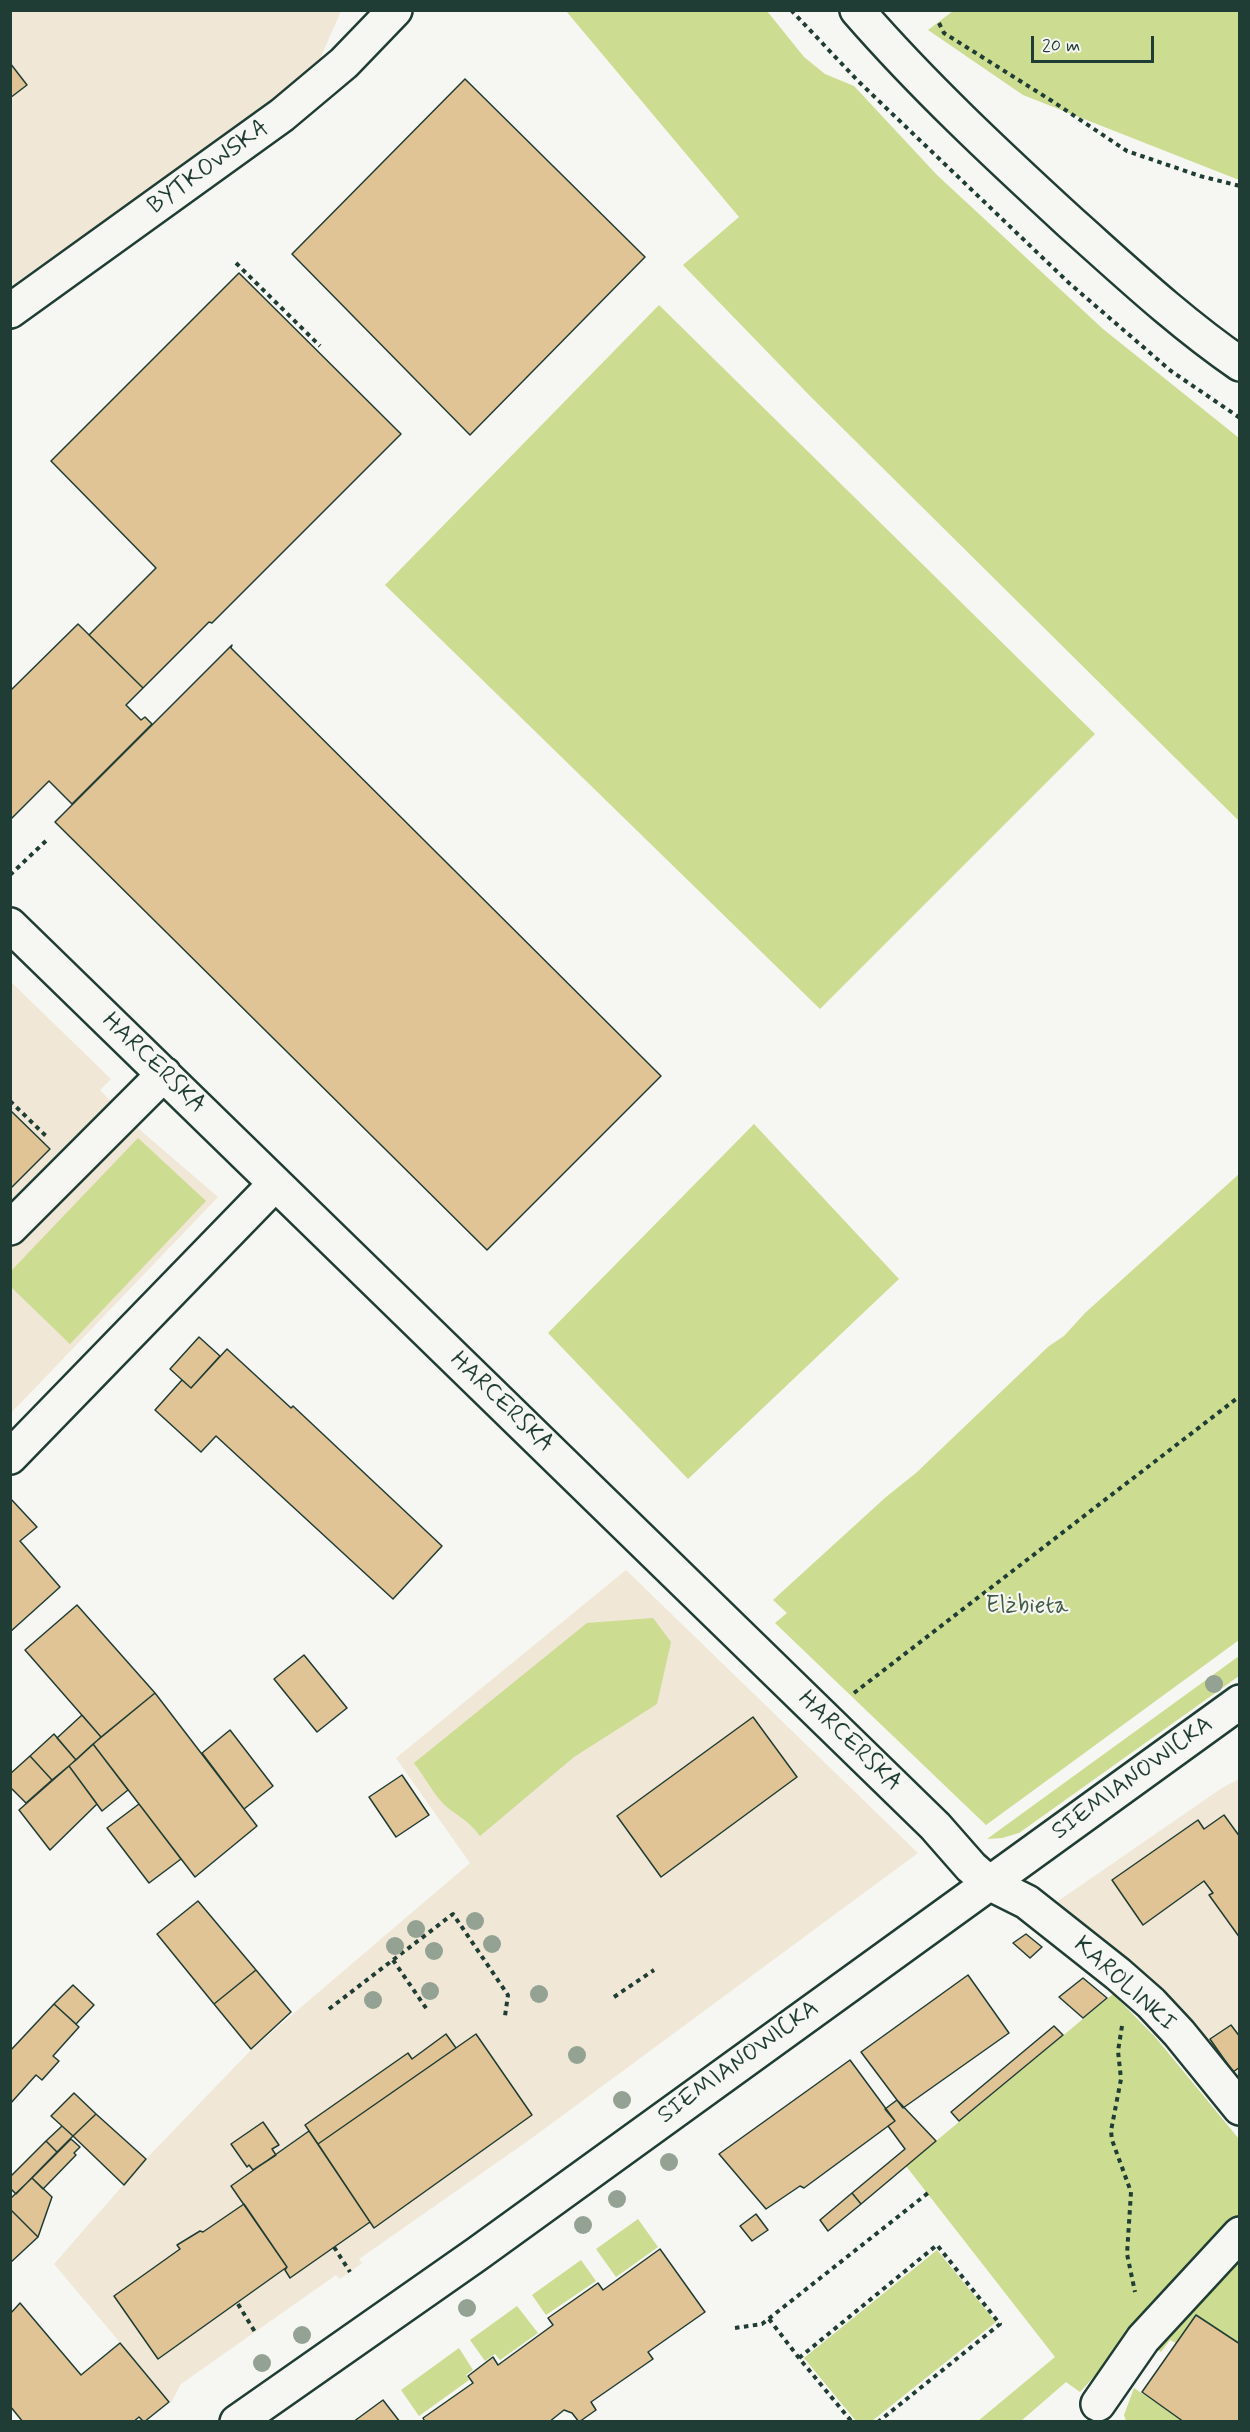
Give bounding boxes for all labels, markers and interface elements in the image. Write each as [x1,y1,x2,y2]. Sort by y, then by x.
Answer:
scale bar [1034,24,1157,62]
text: 20 m [1042,34,1080,58]
street label: BYTKOWSKA [143,114,275,222]
street label: HARCERSKA [95,1007,211,1121]
street label: HARCERSKA [443,1346,559,1460]
park label: Elżbieta [986,1593,1068,1621]
street label: HARCERSKA [791,1685,907,1799]
street label: SIEMIANOWICKA [1047,1711,1219,1847]
street label: KAROLINKI [1067,1931,1181,2039]
street label: SIEMIANOWICKA [653,1995,825,2131]

